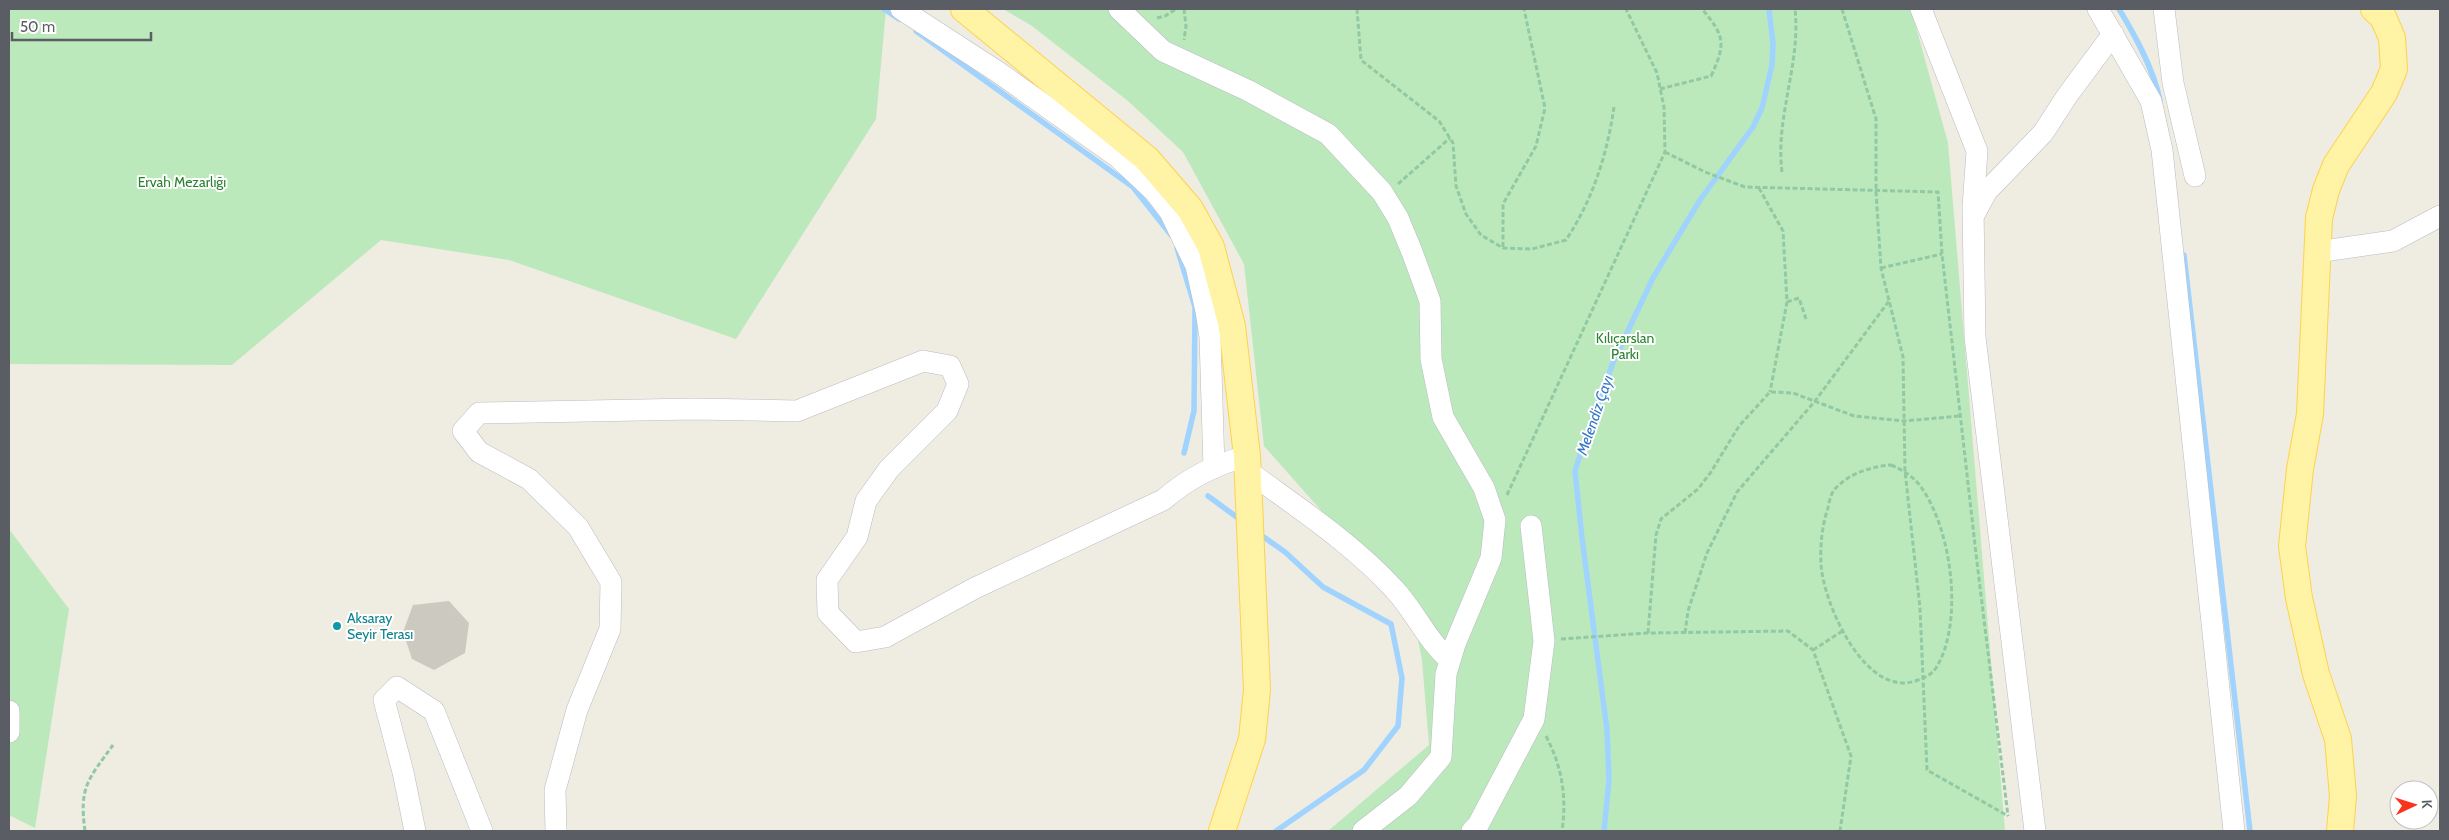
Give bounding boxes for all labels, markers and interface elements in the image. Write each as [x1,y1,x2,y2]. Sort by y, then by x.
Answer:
scale bar [12,10,151,42]
text: 50 m [20,18,55,36]
park label: Ervah Mezarlığı [138,173,226,191]
park label: Kılıçarslan Parkı [1596,329,1654,363]
water label: Melendiz Çayı [1573,373,1617,458]
place label: Aksaray Seyir Terası [347,609,413,643]
marker: Aksaray Seyir Terası [331,620,343,632]
north arrow [2389,780,2439,830]
text: K [2418,799,2436,809]

